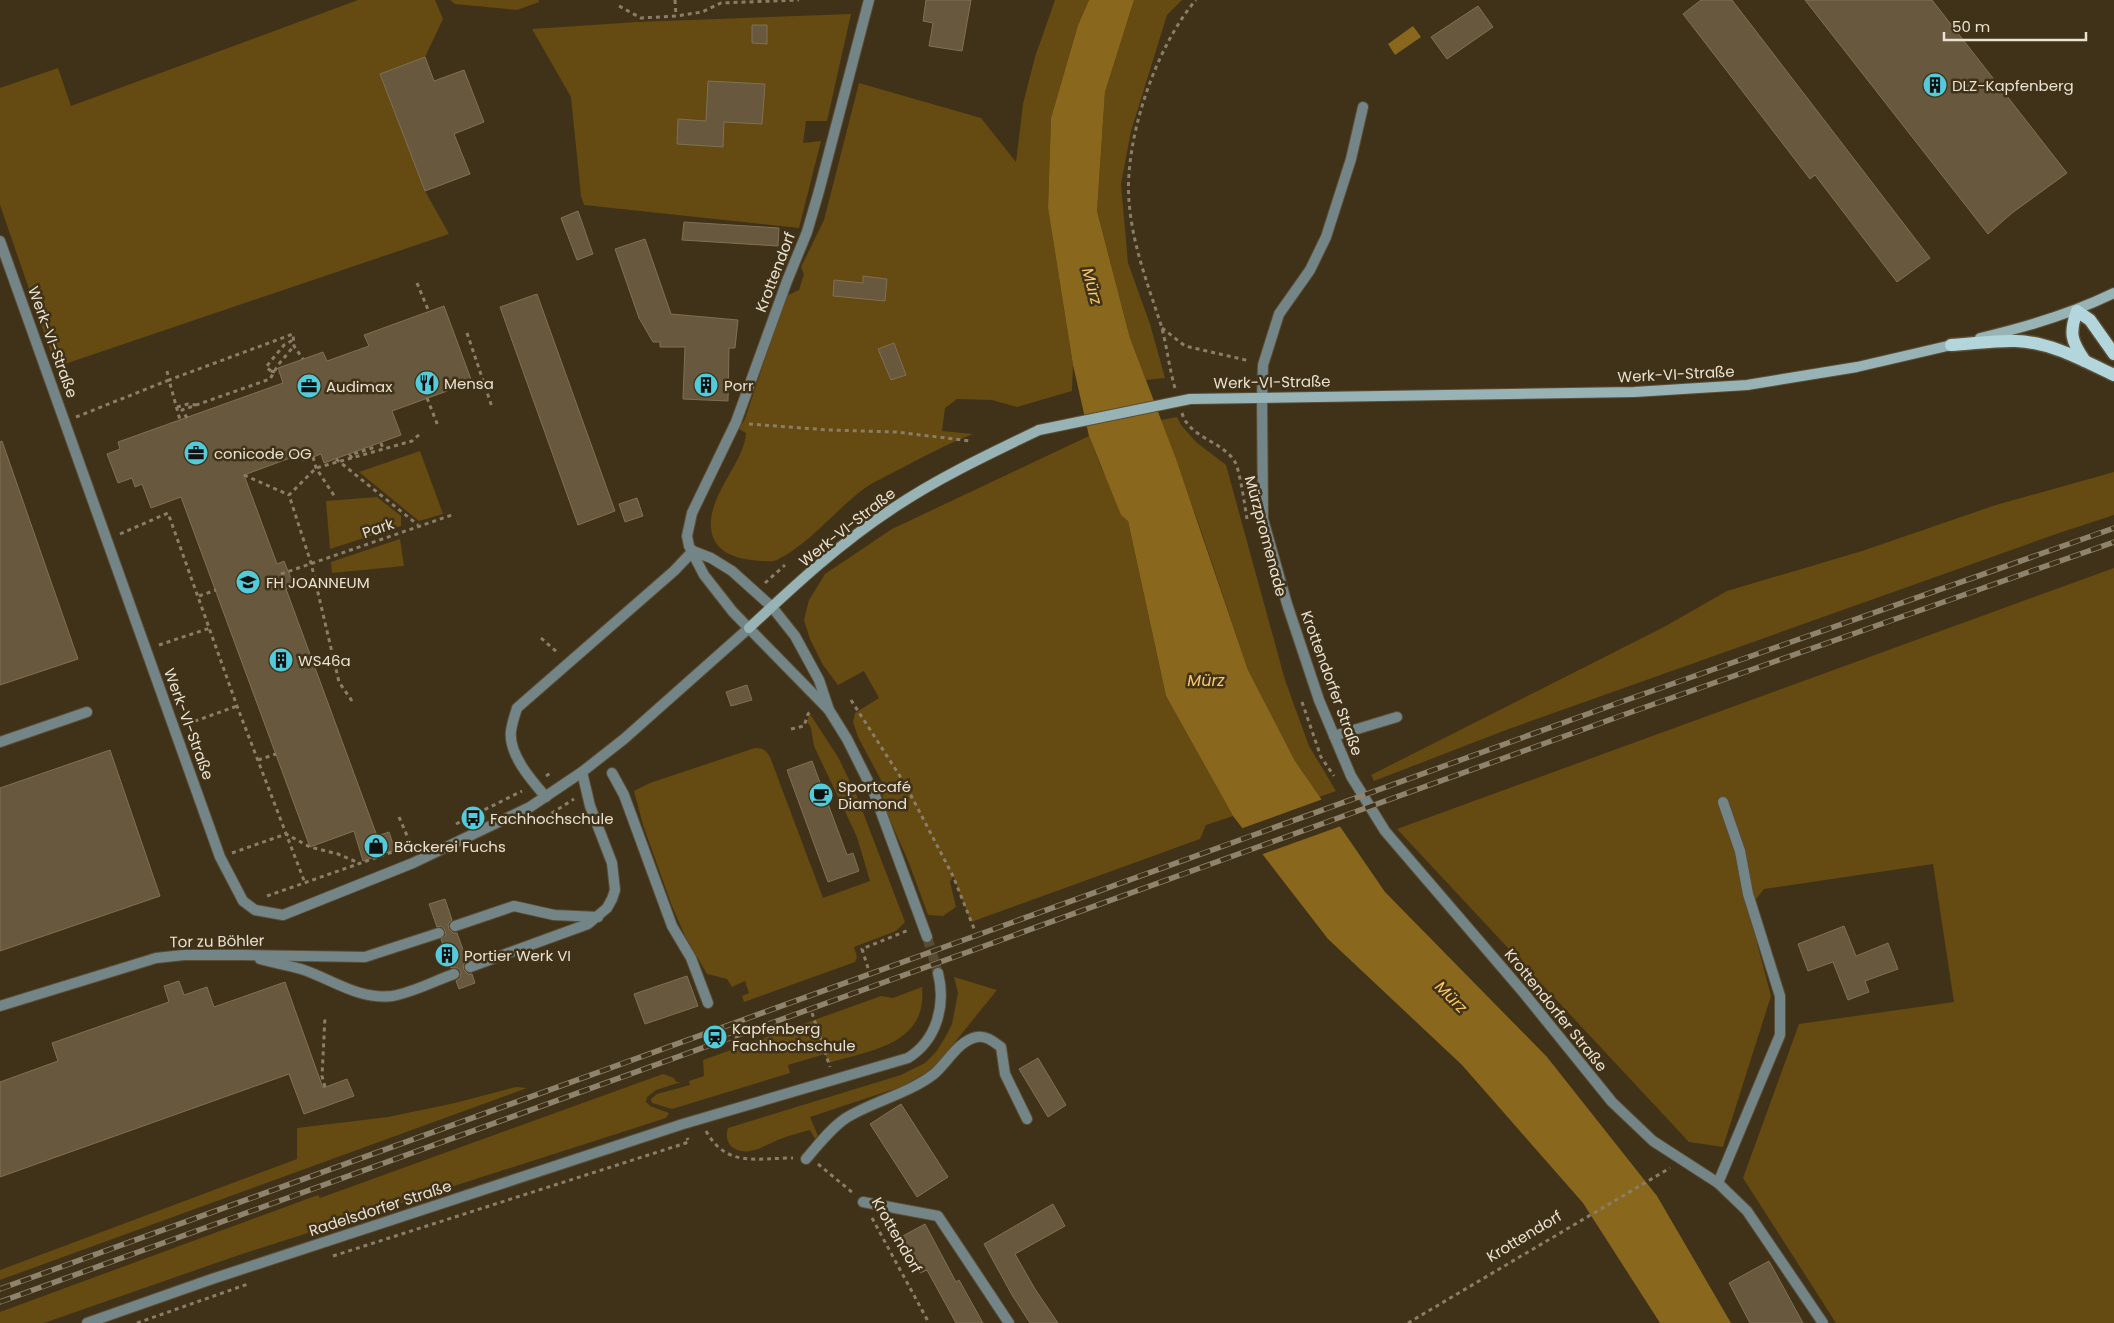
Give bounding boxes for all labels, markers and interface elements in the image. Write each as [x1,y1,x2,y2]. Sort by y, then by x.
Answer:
scale bar [1944,10,2086,42]
text: 50 m [1952,16,1990,37]
building icon: DLZ-Kapfenberg [1922,72,1948,98]
place label: DLZ-Kapfenberg [1952,75,2074,96]
street label: Krottendorf [750,229,800,315]
water label: Mürz [1076,265,1108,308]
street label: Werk-VI-Straße [23,283,83,401]
street label: Werk-VI-Straße [1617,360,1735,388]
restaurant icon: Mensa [414,370,440,396]
street label: Werk-VI-Straße [1213,370,1331,394]
building icon: Porr [693,372,719,398]
office icon: Audimax [296,373,322,399]
place label: Mensa [444,373,494,394]
place label: Porr [724,375,754,396]
place label: Audimax [326,376,392,397]
office icon: conicode OG [183,440,209,466]
place label: conicode OG [214,443,312,464]
street label: Mürzpromenade [1240,473,1292,599]
street label: Werk-VI-Straße [794,483,900,571]
street label: Park [359,513,397,543]
school or university icon: FH JOANNEUM [235,569,261,595]
place label: FH JOANNEUM [266,572,370,593]
street label: Krottendorfer Straße [1296,608,1368,758]
building icon: WS46a [268,647,294,673]
place label: WS46a [298,650,351,671]
street label: Werk-VI-Straße [159,665,219,783]
water label: Mürz [1187,669,1225,692]
place label: Sportcafé Diamond [838,776,911,814]
cafe icon: Sportcafé Diamond [808,782,834,808]
bus stop icon: Fachhochschule [460,805,486,831]
place label: Fachhochschule [490,808,613,829]
shop icon: Bäckerei Fuchs [363,833,389,859]
place label: Bäckerei Fuchs [394,836,506,857]
street label: Tor zu Böhler [169,930,265,952]
building icon: Portier Werk VI [434,942,460,968]
street label: Krottendorfer Straße [1500,944,1612,1076]
place label: Portier Werk VI [464,945,571,966]
water label: Mürz [1430,976,1473,1019]
place label: Kapfenberg Fachhochschule [732,1018,855,1056]
station icon: Kapfenberg Fachhochschule [702,1024,728,1050]
street label: Radelsdorfer Straße [306,1175,454,1241]
street label: Krottendorf [867,1193,927,1277]
street label: Krottendorf [1482,1205,1566,1267]

